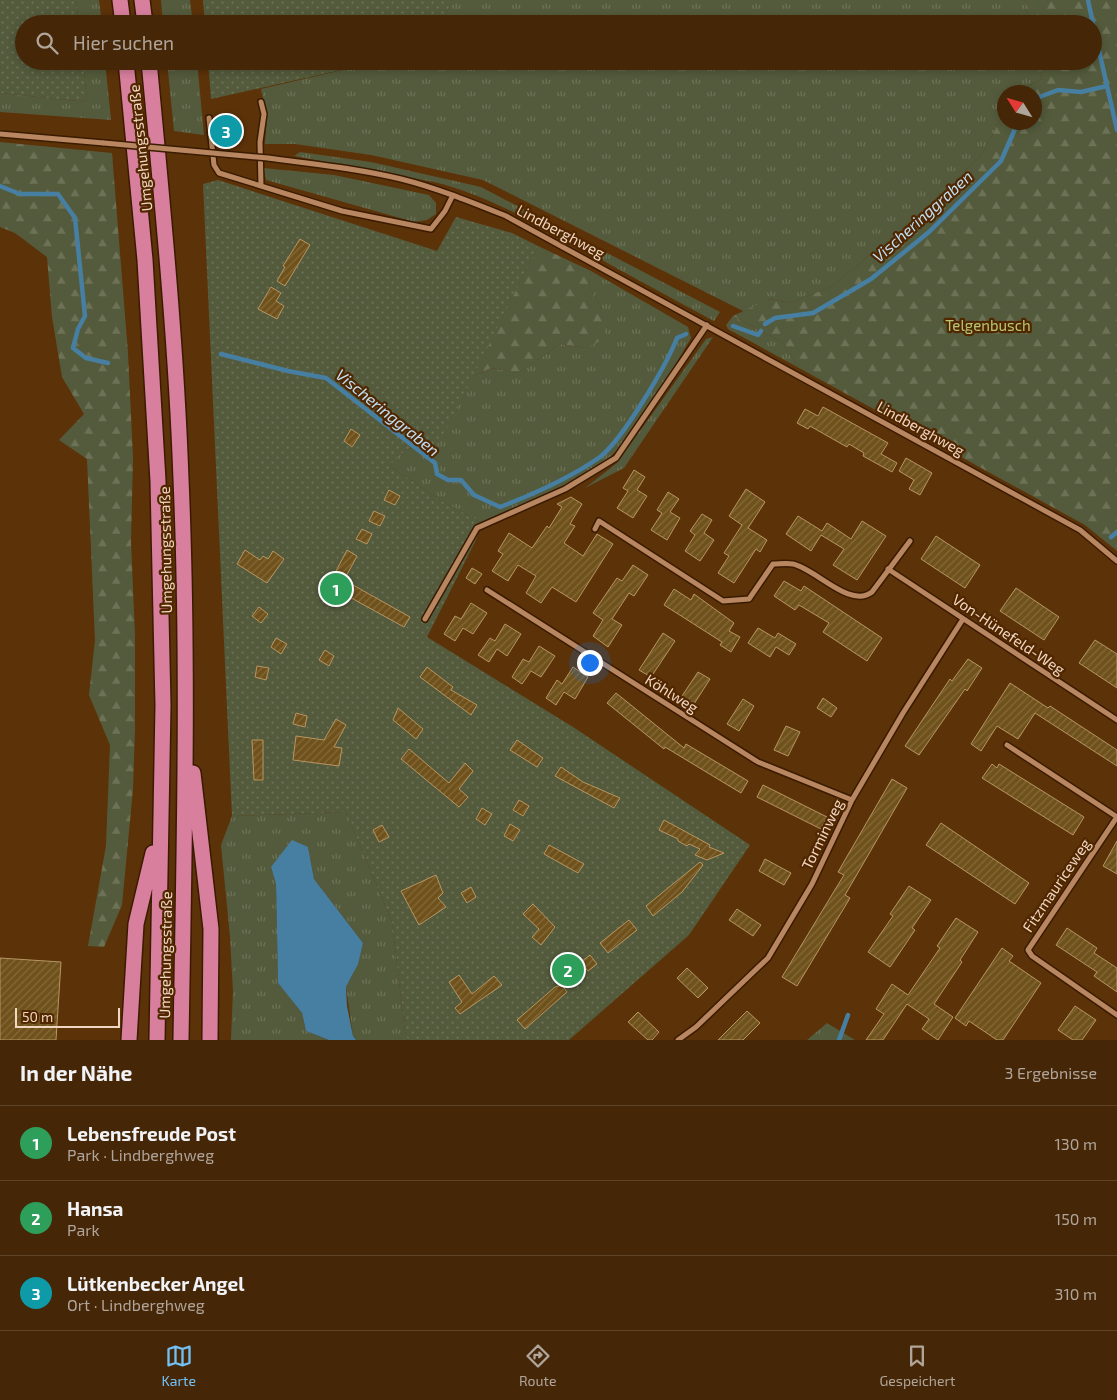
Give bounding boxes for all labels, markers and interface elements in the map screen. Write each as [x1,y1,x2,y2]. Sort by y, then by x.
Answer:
search box [15,15,1102,70]
icon: search [33,29,61,57]
text: Hier suchen [73,31,174,54]
street label: Umgehungsstraße [124,84,156,212]
north arrow [997,85,1042,130]
pin: 3 [210,112,242,150]
water label: Vischeringgraben [868,166,976,266]
street label: Lindberghweg [514,200,609,262]
park label: Telgenbusch [945,316,1031,334]
water label: Vischeringgraben [332,364,444,460]
street label: Lindberghweg [874,397,968,460]
street label: Umgehungsstraße [155,486,175,614]
pin: 1 [320,570,352,608]
street label: Von-Hünefeld-Weg [949,590,1069,679]
your location [577,650,603,676]
street label: Köhlweg [642,670,702,717]
street label: Torminweg [797,795,847,872]
street label: Fitzmauriceweg [1018,834,1094,935]
street label: Umgehungsstraße [155,891,175,1019]
pin: 2 [552,951,584,989]
scale bar [15,1005,120,1028]
text: 50 m [22,1008,53,1025]
text: In der Nähe [20,1060,132,1085]
text: 3 Ergebnisse [1005,1063,1097,1082]
text: Lebensfreude Post [67,1122,236,1145]
text: 1 [33,1134,39,1153]
text: 130 m [1055,1134,1097,1153]
text: Park · Lindberghweg [67,1145,214,1164]
text: Hansa [67,1197,123,1220]
text: 2 [31,1209,41,1228]
text: 150 m [1055,1209,1097,1228]
text: Park [67,1220,100,1239]
text: Lütkenbecker Angel [67,1272,244,1295]
text: 3 [31,1284,41,1303]
text: 310 m [1055,1284,1097,1303]
text: Ort · Lindberghweg [67,1295,205,1314]
tab: Karte [162,1342,196,1389]
tab: Route [519,1342,556,1389]
tab: Gespeichert [879,1342,955,1389]

